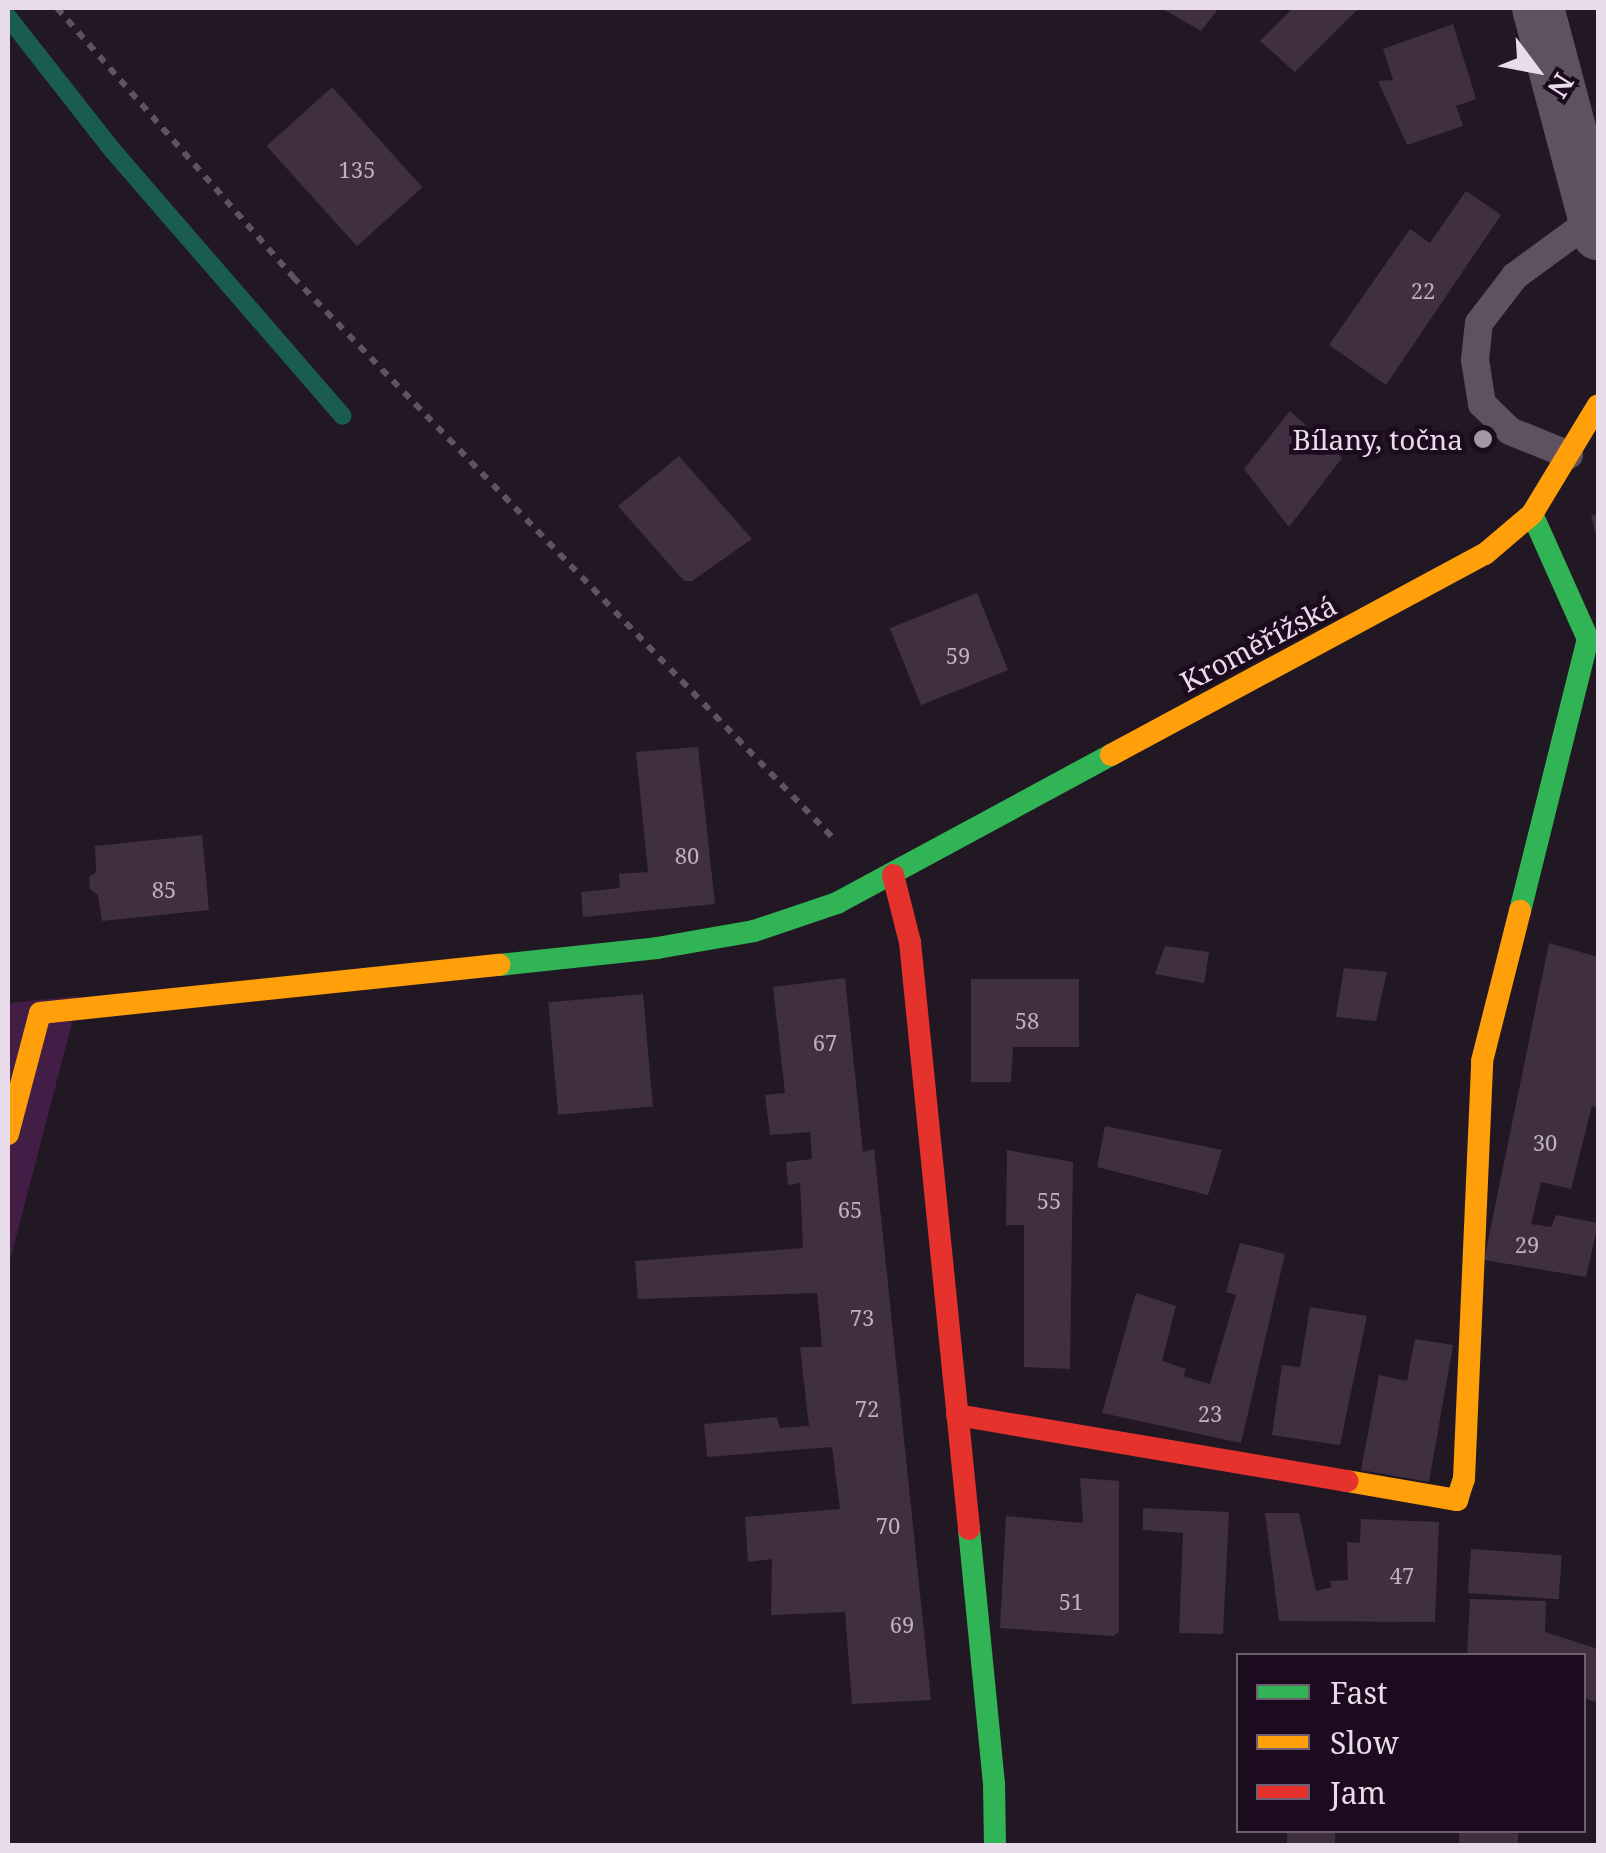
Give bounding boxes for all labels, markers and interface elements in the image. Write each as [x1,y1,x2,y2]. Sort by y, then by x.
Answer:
north arrow [1486,20,1586,120]
text: N [1539,66,1583,105]
house number: 135 [339,157,375,183]
house number: 22 [1411,278,1435,304]
place label: Bílany, točna [1293,422,1463,456]
marker: Bílany, točna [1472,428,1494,450]
street label: Kroměřížská [1174,588,1342,698]
house number: 59 [946,643,970,669]
house number: 80 [675,843,699,869]
house number: 85 [152,877,176,903]
house number: 58 [1015,1008,1039,1034]
house number: 67 [813,1030,837,1056]
house number: 30 [1533,1130,1557,1156]
house number: 55 [1037,1188,1061,1214]
house number: 65 [838,1197,862,1223]
house number: 29 [1515,1232,1539,1258]
house number: 73 [850,1305,874,1331]
house number: 72 [855,1396,879,1422]
house number: 23 [1198,1401,1222,1427]
house number: 70 [876,1513,900,1539]
house number: 47 [1390,1563,1414,1589]
house number: 51 [1059,1589,1083,1615]
house number: 69 [890,1612,914,1638]
legend [1236,1653,1586,1833]
text: Fast [1330,1672,1387,1713]
text: Slow [1330,1722,1399,1763]
text: Jam [1330,1772,1386,1813]

